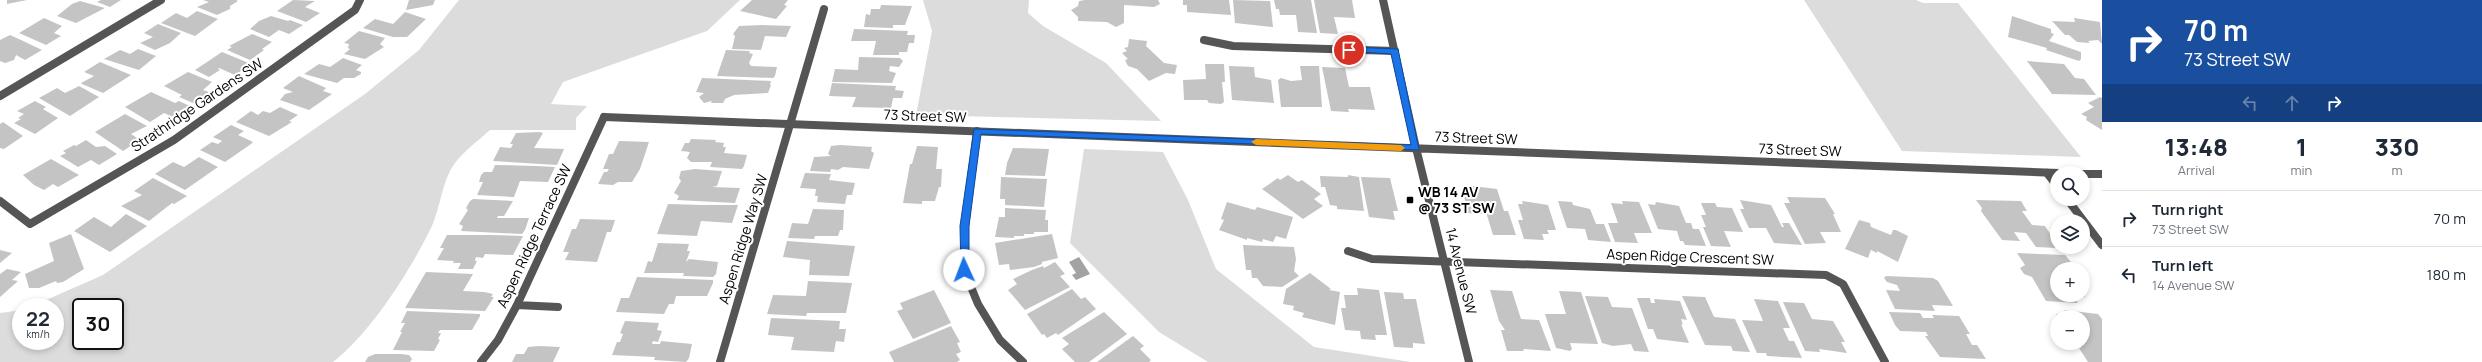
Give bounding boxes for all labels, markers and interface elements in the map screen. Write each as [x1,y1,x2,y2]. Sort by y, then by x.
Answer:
text: 70 m [2184,11,2248,49]
icon: right [2118,16,2170,68]
pin [1332,33,1366,67]
icon: arrive [1338,39,1360,61]
text: 73 Street SW [2184,47,2291,71]
street label: Strathridge Gardens SW [127,53,266,156]
icon: left [2239,92,2261,114]
icon: ahead [2281,92,2303,114]
icon: right [2323,92,2345,114]
street label: 73 Street SW [883,105,967,126]
street label: 73 Street SW [1434,127,1518,148]
text: 13:48 [2165,130,2228,163]
text: 1 [2296,130,2307,163]
text: 330 [2375,130,2419,163]
street label: 73 Street SW [1758,139,1842,160]
street label: Aspen Ridge Terrace SW [492,161,575,311]
text: Arrival [2178,161,2215,179]
text: min [2291,161,2312,179]
text: m [2392,161,2403,179]
map controls [2050,166,2090,350]
button: search [2050,166,2090,206]
street label: Aspen Ridge Way SW [714,172,771,306]
place label: WB 14 AV @ 73 ST SW [1418,182,1495,217]
marker: WB 14 AV @ 73 ST SW [1405,195,1415,205]
text: Turn right [2152,199,2223,220]
icon: right [2118,208,2140,230]
text: 70 m [2434,208,2466,229]
button: layers [2050,214,2090,254]
text: 73 Street SW [2152,220,2229,238]
street label: 14 Avenue SW [1442,226,1481,316]
street label: Aspen Ridge Crescent SW [1606,244,1774,269]
position arrow [943,249,985,291]
text: Turn left [2152,255,2214,276]
button: + [2050,262,2090,302]
icon: left [2118,264,2140,286]
text: 180 m [2427,264,2466,285]
text: 14 Avenue SW [2152,276,2234,294]
speed limit sign: 30 [72,298,124,350]
text: 22 [26,305,50,332]
button: − [2050,310,2090,350]
text: km/h [26,327,50,341]

